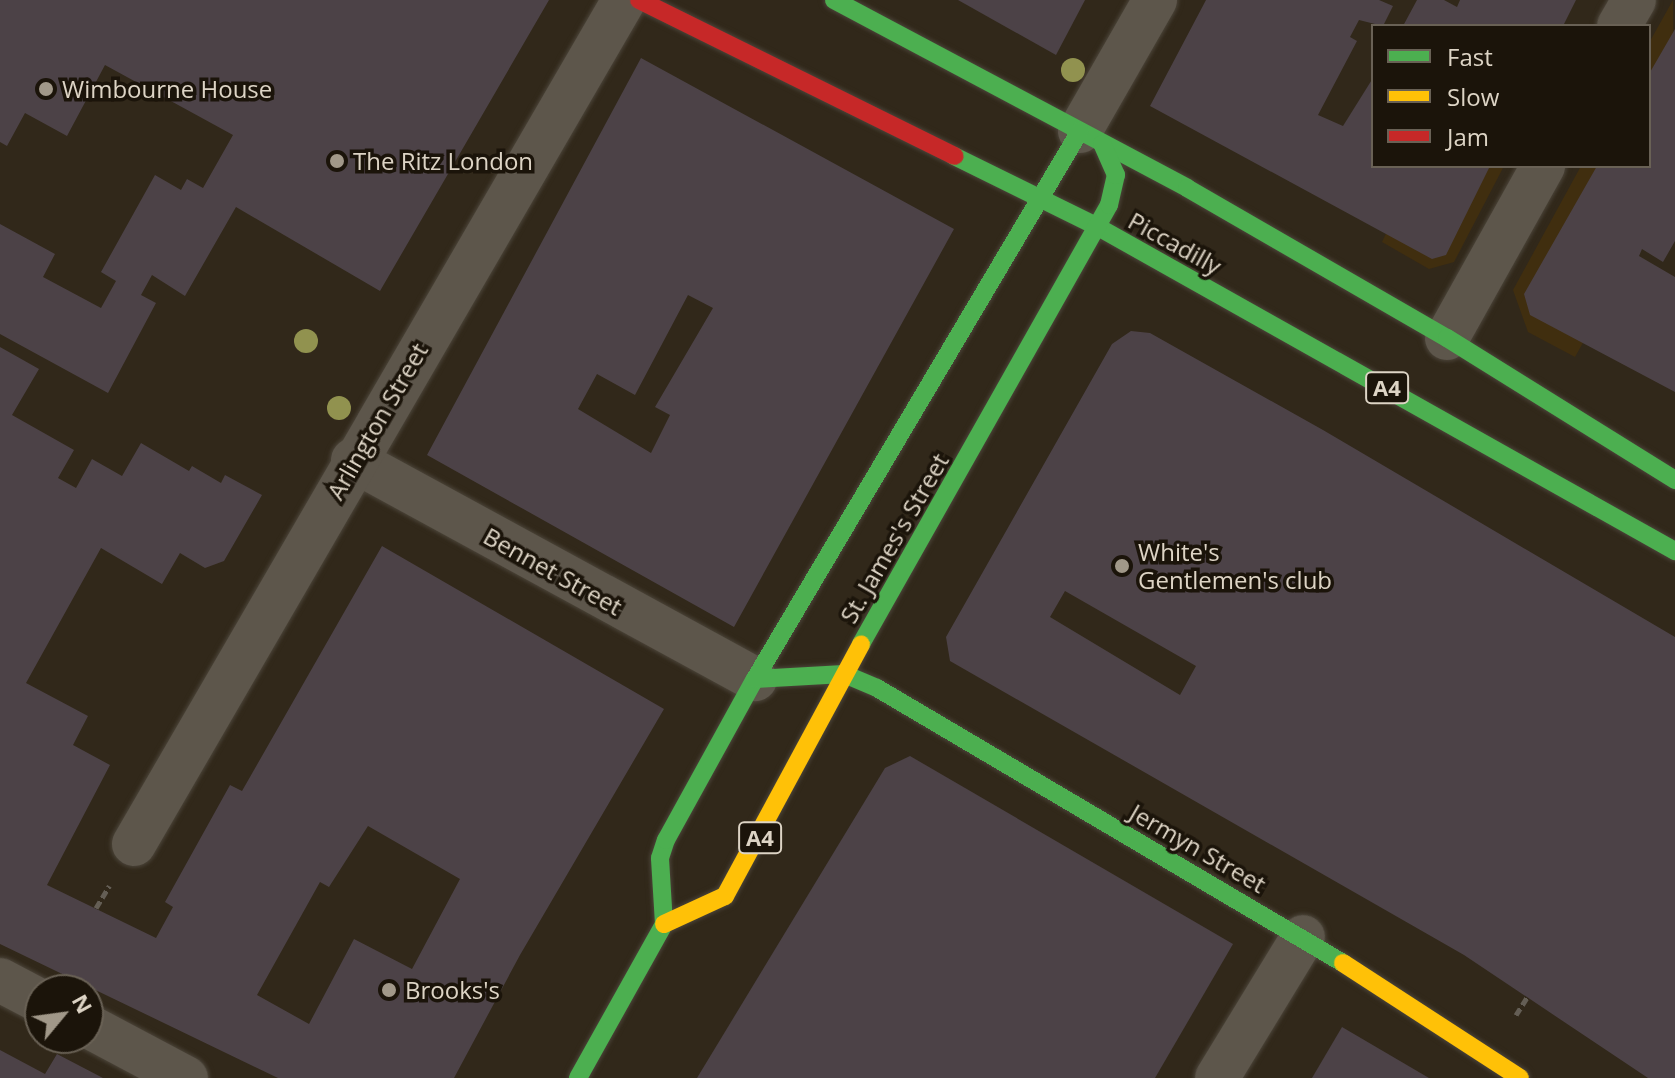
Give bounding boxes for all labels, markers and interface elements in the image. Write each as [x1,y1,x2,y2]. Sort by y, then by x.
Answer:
legend [1371,24,1651,168]
text: Fast [1447,40,1493,73]
place label: Wimbourne House [62,75,272,103]
marker: Wimbourne House [37,80,55,98]
text: Slow [1447,80,1499,113]
text: Jam [1447,120,1489,153]
place label: The Ritz London [353,147,533,175]
marker: The Ritz London [328,152,346,170]
street label: Piccadilly [1124,206,1226,280]
street label: Arlington Street [321,338,433,504]
road number: A4 [1365,370,1409,406]
street label: St. James's Street [834,448,954,628]
street label: Bennet Street [479,521,627,621]
place label: White's Gentlemen's club [1138,538,1332,594]
marker: White's Gentlemen's club [1113,557,1131,575]
street label: Jermyn Street [1125,798,1271,898]
road number: A4 [738,820,782,856]
north arrow [24,974,104,1054]
place label: Brooks's [405,976,500,1004]
marker: Brooks's [380,981,398,999]
text: N [66,988,101,1018]

